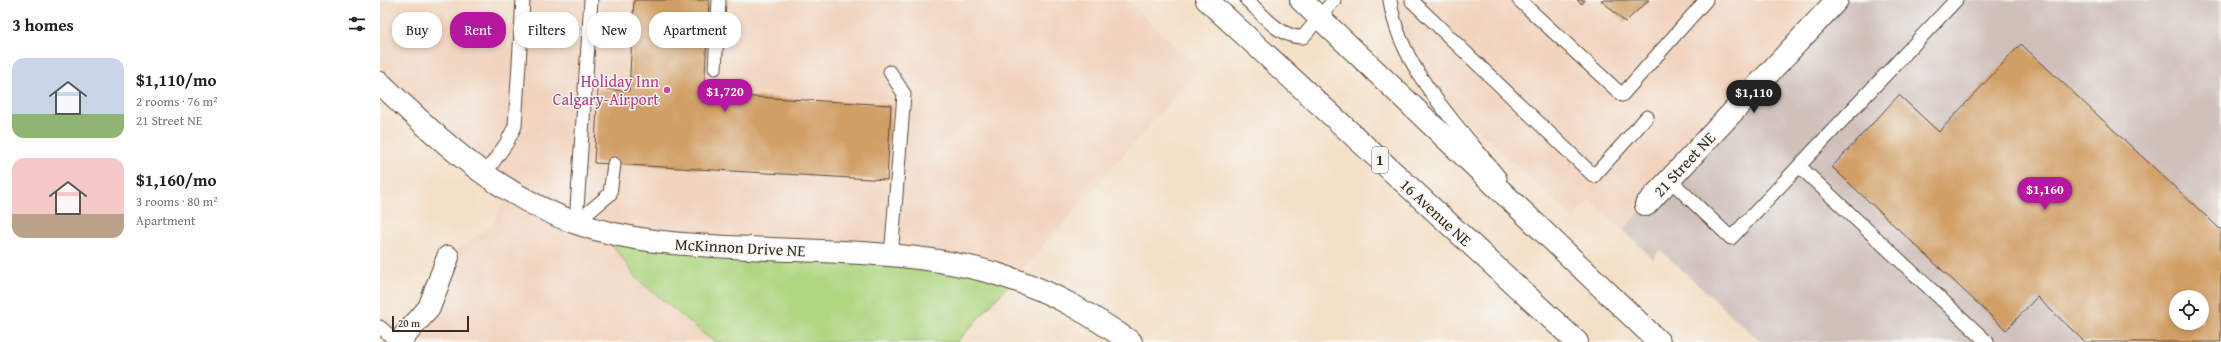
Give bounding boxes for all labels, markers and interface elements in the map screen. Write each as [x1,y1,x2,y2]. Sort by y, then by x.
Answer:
text: 3 homes [12,12,74,37]
chip: Buy [392,12,442,48]
chip: Rent [450,12,506,48]
chip: Filters [514,12,579,48]
chip: New [587,12,641,48]
chip: Apartment [649,12,741,48]
icon: filters [346,13,368,35]
text: $1,110/mo [136,67,217,92]
place label: Holiday Inn Calgary-Airport [553,69,659,111]
icon: home [44,74,92,122]
pin: $1,720 [692,79,758,113]
pin: $1,110 [1721,80,1787,114]
text: $1,720 [706,82,744,101]
text: $1,110 [1735,83,1773,102]
marker: Holiday Inn Calgary-Airport [662,85,672,95]
text: 2 rooms · 76 m² [136,92,218,111]
text: 21 Street NE [136,111,202,130]
street label: 21 Street NE [1647,126,1721,202]
road number: 1 [1372,147,1388,173]
text: $1,160/mo [136,167,217,192]
street label: 16 Avenue NE [1395,172,1477,252]
icon: home [44,174,92,222]
pin: $1,160 [2012,177,2078,211]
text: $1,160 [2026,180,2064,199]
text: 3 rooms · 80 m² [136,192,218,211]
text: Apartment [136,211,196,230]
street label: McKinnon Drive NE [674,232,806,262]
map controls [2169,290,2209,330]
button: locate [2169,290,2209,330]
scale bar [392,314,469,333]
text: 20 m [398,315,420,331]

